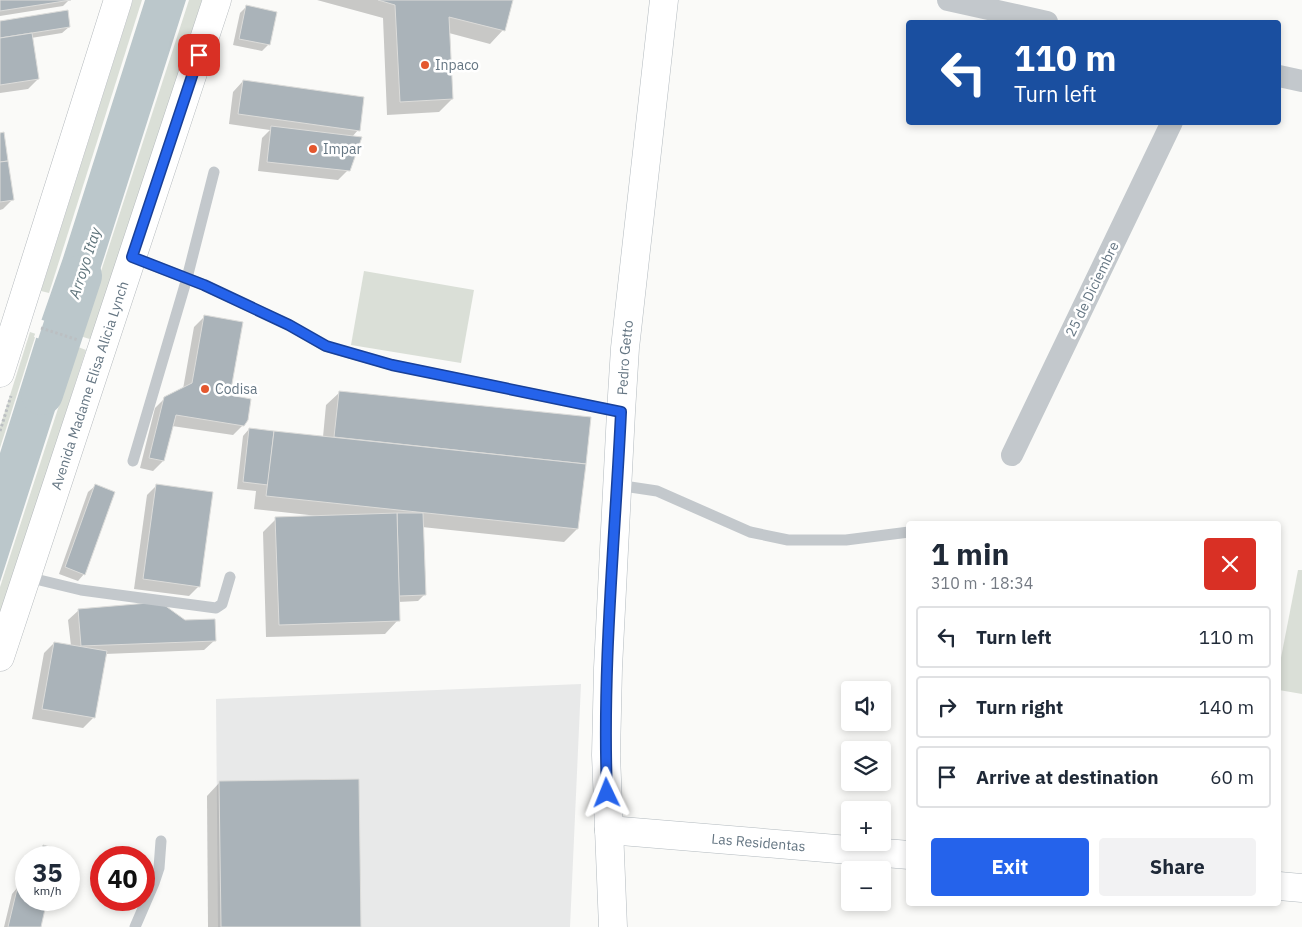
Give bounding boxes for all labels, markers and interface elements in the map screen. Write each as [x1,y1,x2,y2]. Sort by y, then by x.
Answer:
pin [178,34,220,76]
text: 110 m [1014,35,1117,81]
icon: left [931,40,996,105]
icon: arrive [185,41,213,69]
place label: Inpaco [435,56,479,74]
marker: Inpaco [419,59,431,71]
text: Turn left [1014,79,1097,108]
place label: Impar [323,140,362,158]
marker: Impar [307,143,319,155]
water label: Arroyo Itay [64,224,105,302]
street label: 25 de Diciembre [1061,238,1123,339]
street label: Avenida Madame Elisa Alicia Lynch [47,279,132,492]
street label: Pedro Getto [613,319,637,396]
place label: Codisa [215,380,258,398]
marker: Codisa [199,383,211,395]
text: 1 min [931,534,1009,573]
button: close [1204,538,1256,590]
text: 310 m · 18:34 [931,573,1033,593]
icon: left [933,623,961,651]
text: Turn left [976,625,1052,649]
text: 110 m [1199,625,1254,649]
map controls [841,681,891,911]
button: sound [841,681,891,731]
icon: right [933,693,961,721]
text: Turn right [976,695,1063,719]
text: 140 m [1199,695,1254,719]
button: layers [841,741,891,791]
icon: arrive [933,763,961,791]
text: Arrive at destination [976,765,1159,789]
text: 60 m [1210,765,1254,789]
position arrow [580,766,632,818]
button: + [841,801,891,851]
street label: Las Residentas [711,830,806,855]
button: Exit [931,838,1089,896]
button: Share [1099,838,1256,896]
speed limit sign: 40 [90,846,155,911]
text: 35 [32,856,63,889]
button: − [841,861,891,911]
text: km/h [33,883,62,898]

